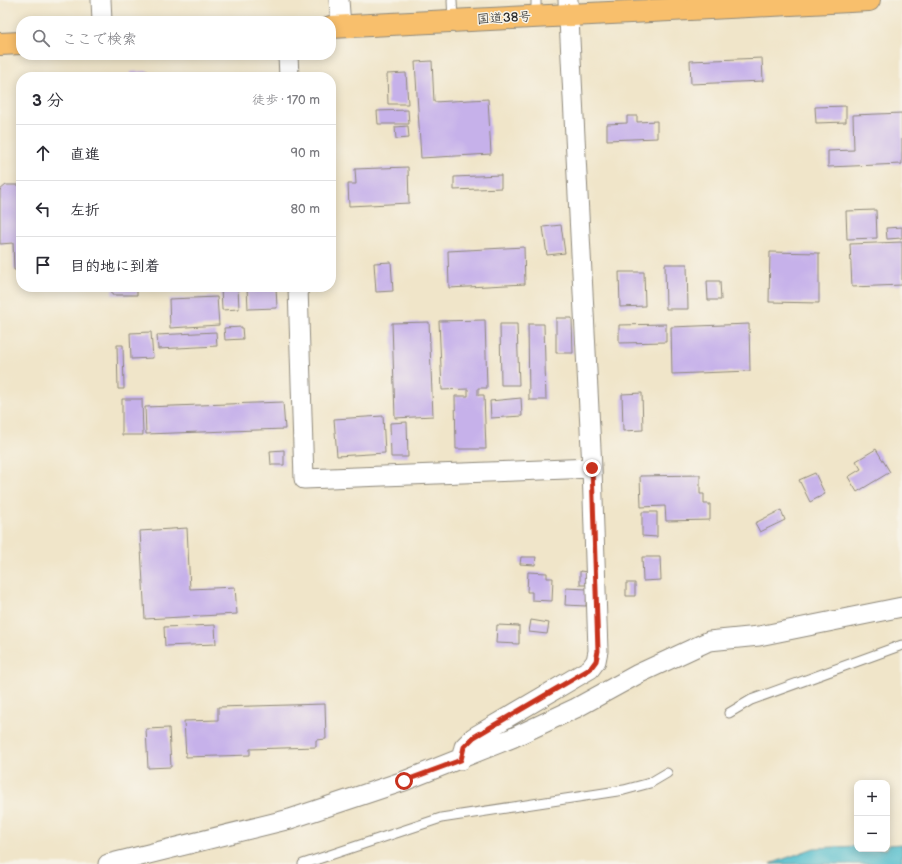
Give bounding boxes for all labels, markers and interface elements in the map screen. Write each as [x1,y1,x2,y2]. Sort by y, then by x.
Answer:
street label: 国道38号 [476,9,532,27]
search box [16,16,336,60]
icon: search [30,27,52,49]
text: ここで検索 [62,30,137,49]
text: 3 分 [32,91,64,111]
text: 徒歩 · 170 m [252,92,320,108]
icon: ahead [32,142,54,164]
text: 直進 [70,145,100,164]
text: 90 m [291,145,320,161]
icon: left [32,198,54,220]
text: 左折 [70,201,100,220]
text: 80 m [291,201,320,217]
icon: arrive [32,254,54,276]
text: 目的地に到着 [70,257,160,276]
route end [583,459,601,477]
route start [395,772,413,790]
map controls [854,780,890,852]
button: + [854,780,890,816]
button: − [854,816,890,852]

